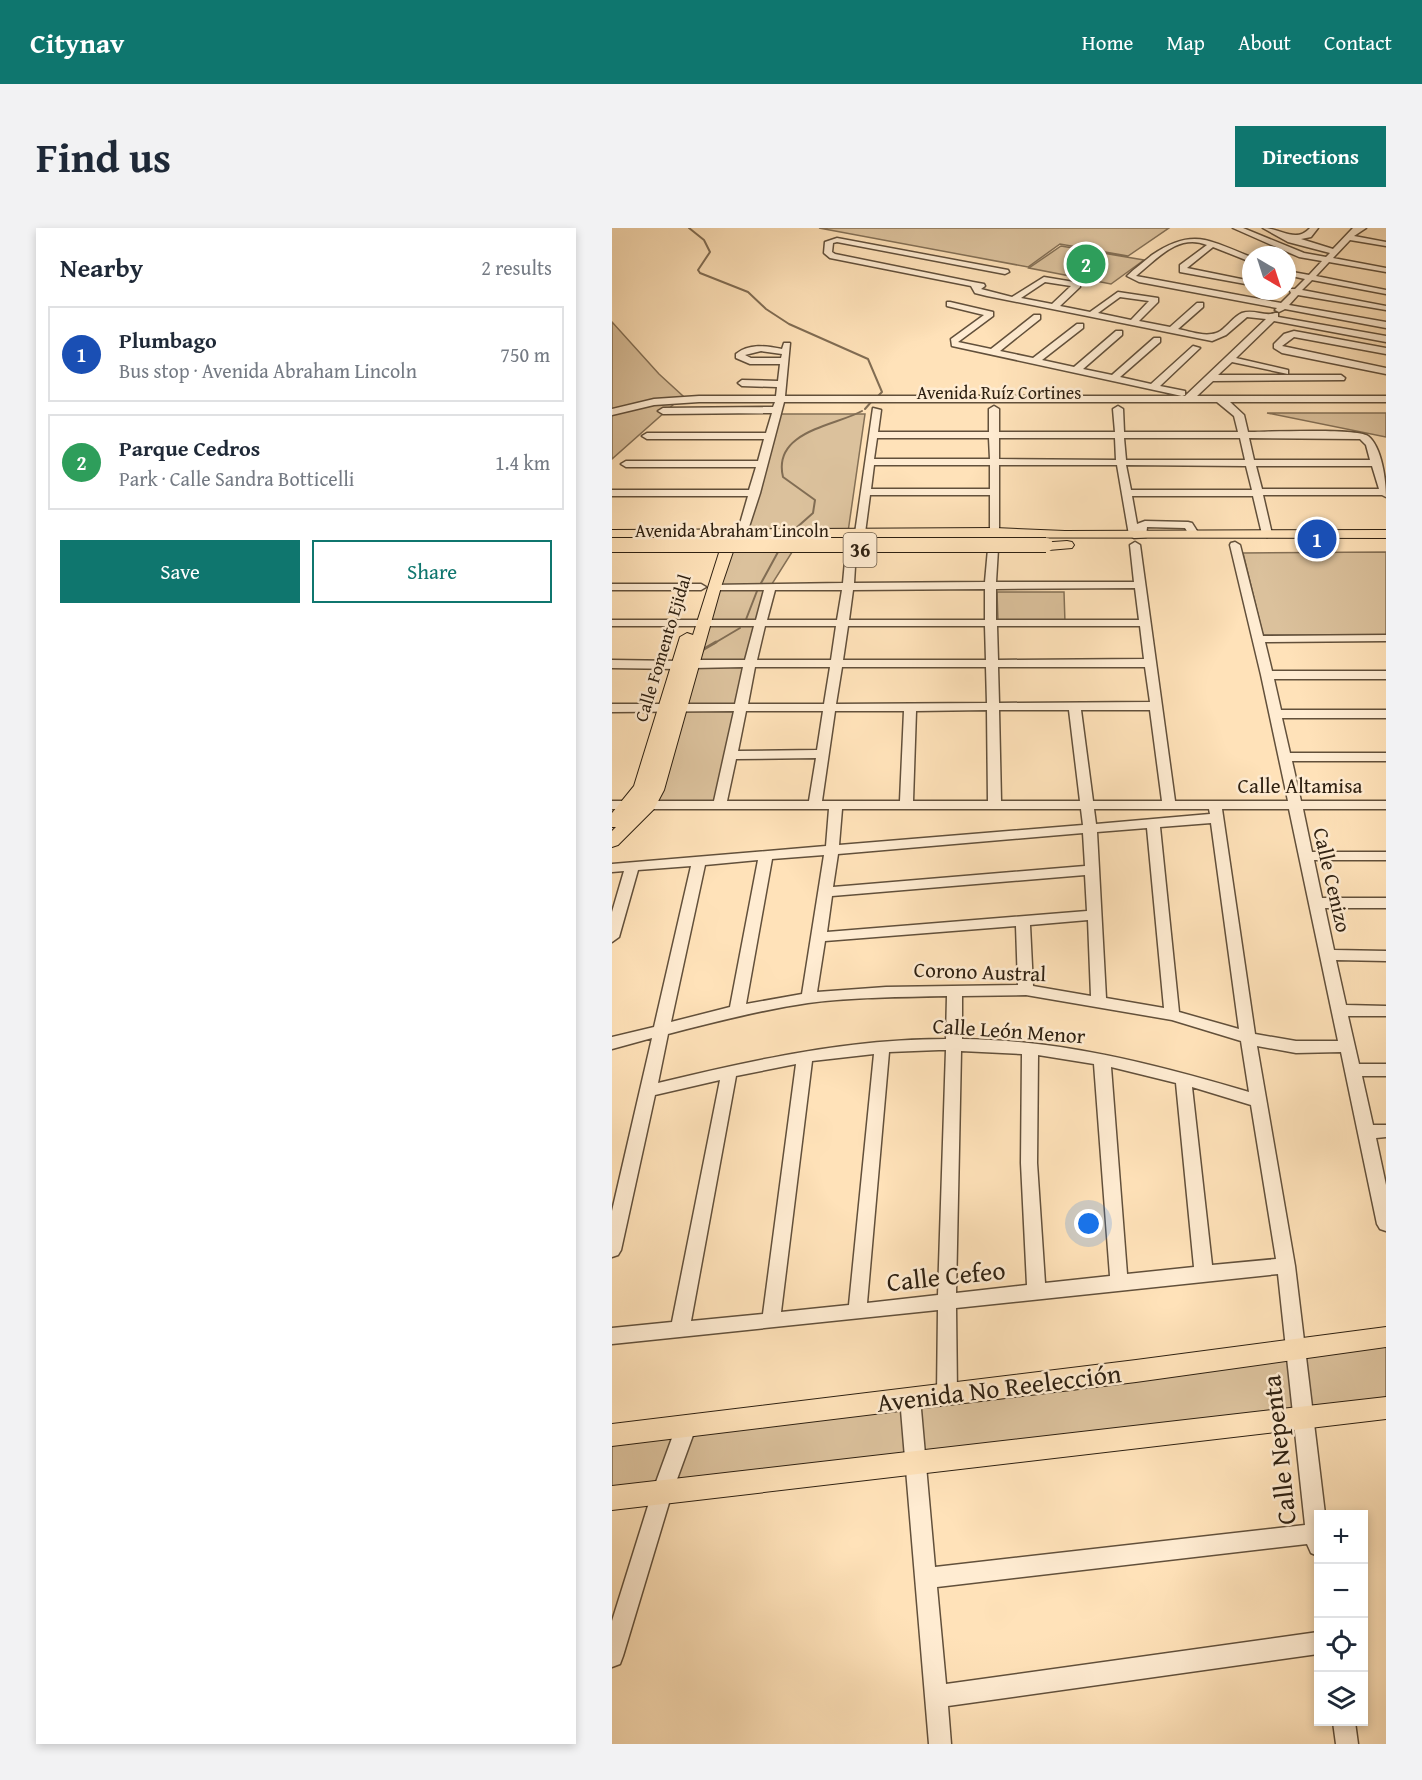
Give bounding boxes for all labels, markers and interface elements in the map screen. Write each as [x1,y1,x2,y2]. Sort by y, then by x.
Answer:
text: Citynav [30,22,124,63]
text: Home [1082,27,1133,58]
text: Map [1166,27,1205,58]
text: About [1238,27,1291,58]
text: Contact [1324,27,1392,58]
text: Find us [36,126,171,187]
button: Directions [1235,126,1386,187]
pin: 2 [1066,242,1106,286]
north arrow [1242,246,1296,300]
text: Nearby [60,248,143,287]
text: 2 results [481,253,552,282]
text: Plumbago [119,324,217,356]
text: 1 [76,340,87,369]
text: 750 m [500,340,550,369]
text: Bus stop · Avenida Abraham Lincoln [119,356,417,385]
street label: Avenida Ruíz Cortines [917,379,1081,406]
text: Parque Cedros [119,432,260,464]
text: 2 [76,448,87,477]
text: 1.4 km [495,448,550,477]
text: Park · Calle Sandra Botticelli [119,464,354,493]
pin: 1 [1298,516,1336,562]
street label: Avenida Abraham Lincoln [635,517,829,544]
road number: 36 [844,533,876,567]
button: Save [60,540,300,603]
button: Share [312,540,552,603]
street label: Calle Fomento Ejidal [627,571,698,725]
street label: Calle Altamisa [1238,770,1363,801]
street label: Calle Cenizo [1305,825,1360,935]
street label: Corono Austral [913,954,1047,989]
street label: Calle León Menor [932,1010,1087,1051]
your location [1074,1209,1103,1238]
street label: Calle Cefeo [885,1250,1007,1301]
street label: Avenida No Reelección [875,1353,1124,1422]
street label: Calle Nepenta [1251,1373,1306,1527]
map controls [1314,1510,1368,1726]
button: + [1314,1510,1368,1564]
button: − [1314,1564,1368,1618]
button: locate [1314,1618,1368,1672]
button: layers [1314,1672,1368,1726]

